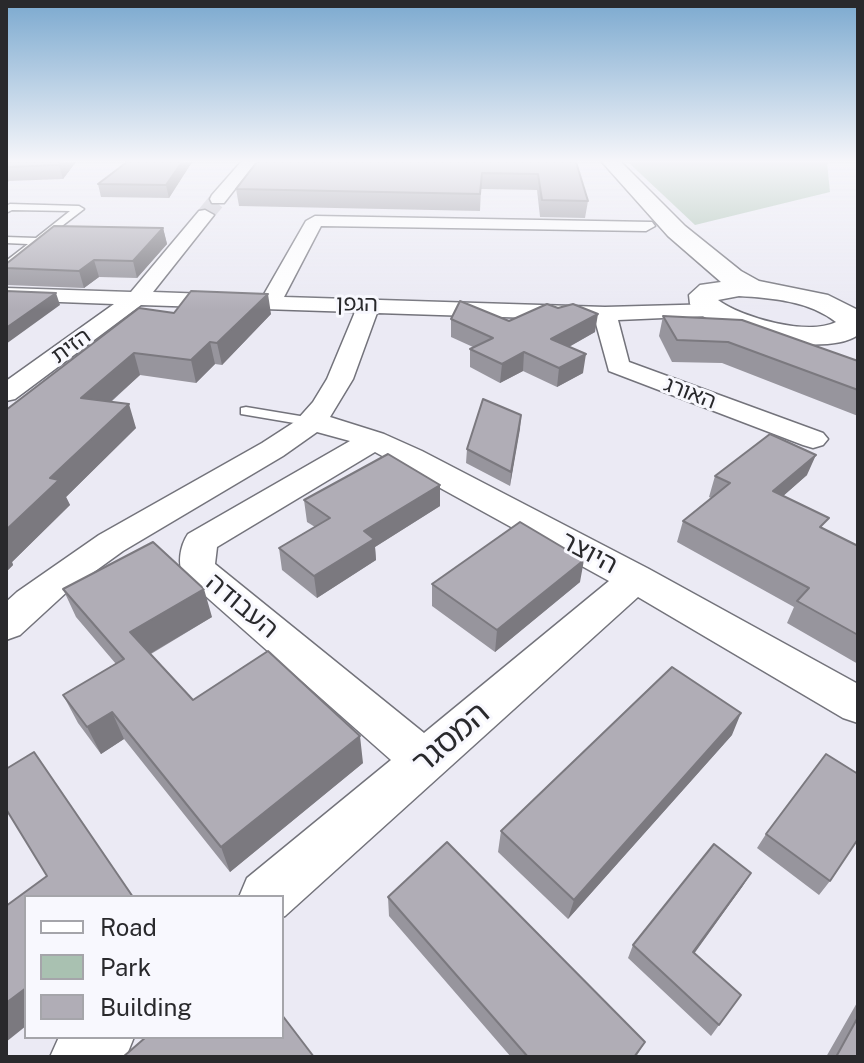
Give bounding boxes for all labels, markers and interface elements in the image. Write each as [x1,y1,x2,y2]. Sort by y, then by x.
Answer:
street label: הגפן [336,290,378,318]
street label: הזית [46,323,96,369]
street label: האורג [660,371,720,415]
street label: היוצר [555,525,623,581]
street label: העבודה [200,567,284,645]
street label: המסגר [405,694,497,782]
legend [24,895,284,1039]
text: Road [100,913,157,941]
text: Park [100,953,151,981]
text: Building [100,993,192,1021]

